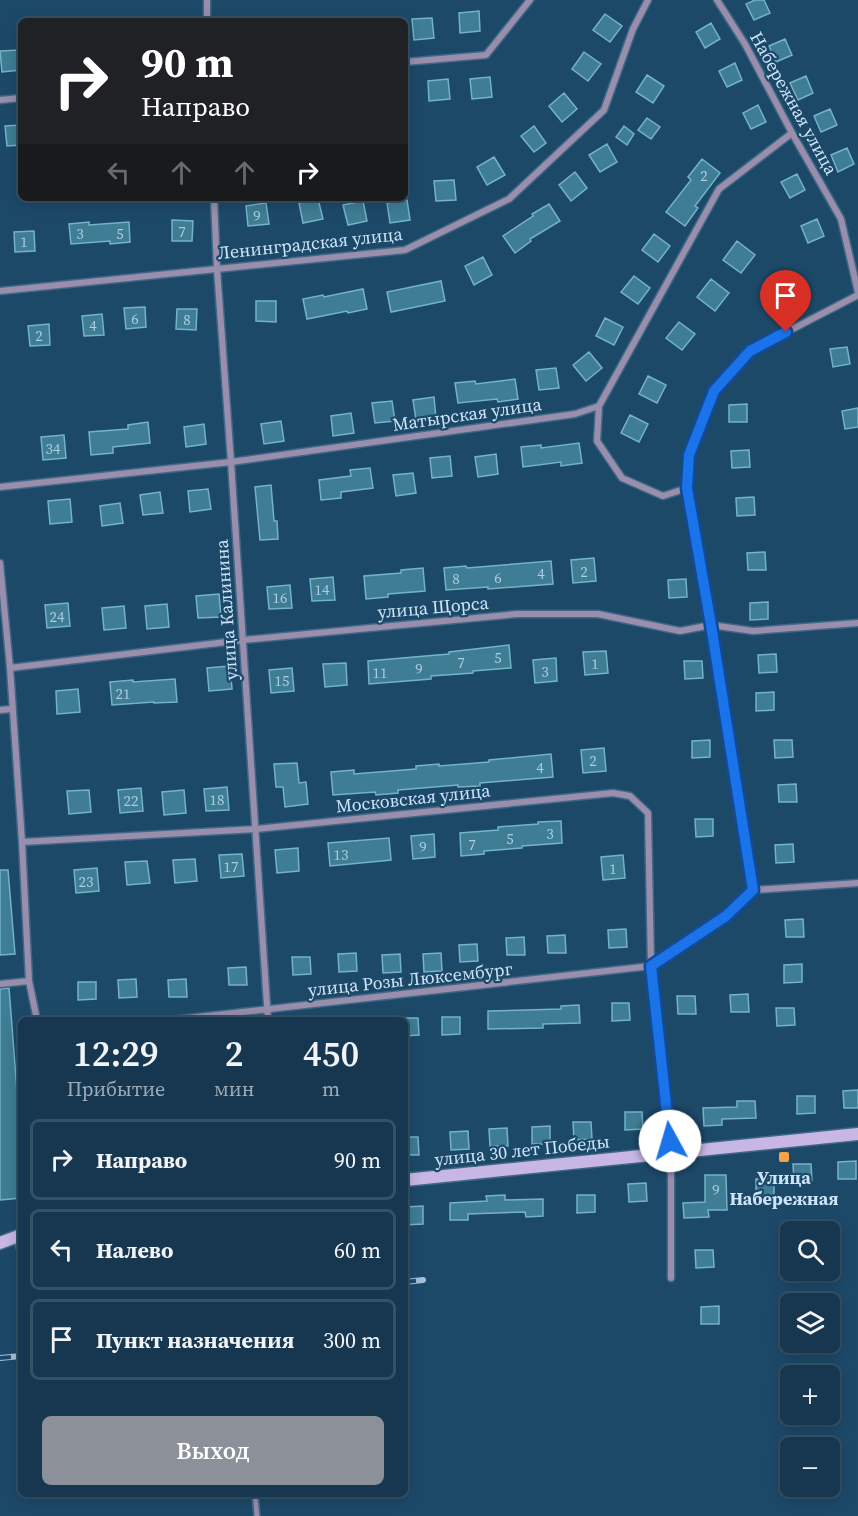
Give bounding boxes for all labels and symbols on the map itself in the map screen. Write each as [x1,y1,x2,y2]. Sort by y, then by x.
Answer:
street label: Набережная улица [744,27,844,180]
house number: 2 [700,165,708,186]
house number: 9 [253,205,261,226]
house number: 7 [178,221,186,242]
street label: Ленинградская улица [216,221,404,265]
house number: 3 [76,223,84,244]
house number: 5 [116,223,124,244]
house number: 1 [20,231,28,252]
pin [760,270,811,332]
house number: 6 [131,308,139,329]
house number: 8 [183,309,191,330]
house number: 4 [89,315,97,336]
house number: 2 [35,325,43,346]
street label: Матырская улица [391,391,544,437]
house number: 34 [45,438,61,459]
street label: улица Калинина [209,538,243,681]
house number: 2 [580,561,588,582]
house number: 4 [537,563,545,584]
house number: 6 [494,567,502,588]
house number: 8 [452,568,460,589]
house number: 14 [314,579,330,600]
house number: 16 [272,587,288,608]
street label: улица Щорса [376,590,491,624]
house number: 24 [49,606,65,627]
house number: 5 [494,647,502,668]
house number: 7 [457,652,465,673]
house number: 1 [591,653,599,674]
house number: 9 [415,658,423,679]
house number: 3 [541,661,549,682]
house number: 11 [372,662,388,683]
house number: 15 [274,670,290,691]
house number: 21 [115,683,131,704]
house number: 2 [589,750,597,771]
house number: 4 [536,757,544,778]
street label: Московская улица [334,777,492,819]
house number: 18 [209,789,225,810]
house number: 22 [123,790,139,811]
house number: 3 [546,823,554,844]
house number: 5 [506,828,514,849]
house number: 7 [468,834,476,855]
house number: 9 [419,836,427,857]
house number: 13 [333,844,349,865]
house number: 17 [223,856,239,877]
house number: 1 [609,858,617,879]
house number: 23 [78,871,94,892]
street label: улица Розы Люксембург [306,956,514,1002]
position arrow [638,1109,702,1173]
street label: улица 30 лет Победы [433,1128,611,1172]
marker: Улица Набережная [777,1150,791,1164]
place label: Улица Набережная [729,1165,839,1211]
house number: 9 [712,1179,720,1200]

